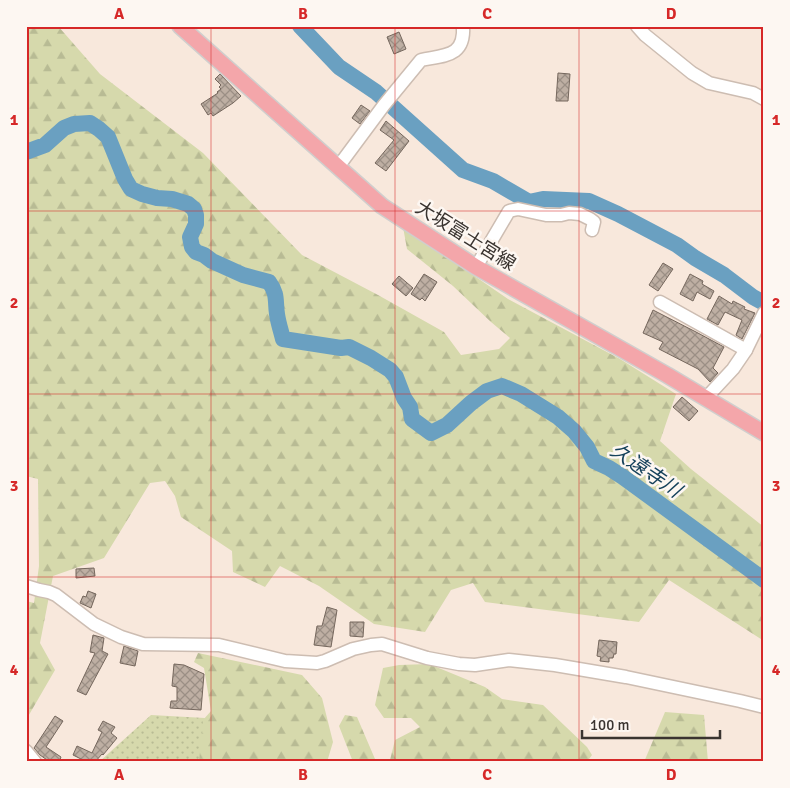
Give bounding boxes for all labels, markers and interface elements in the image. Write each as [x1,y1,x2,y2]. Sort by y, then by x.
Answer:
text: A [114,4,125,24]
text: B [298,4,308,24]
text: C [482,4,492,24]
text: D [666,4,677,24]
text: 1 [10,110,19,130]
text: 1 [772,110,781,130]
street label: 大坂富士宮線 [411,195,520,276]
text: 2 [10,293,18,313]
text: 2 [772,293,780,313]
water label: 久遠寺川 [606,438,688,504]
text: 3 [10,476,18,496]
text: 3 [772,476,780,496]
text: 4 [10,660,19,680]
text: 4 [772,660,781,680]
scale bar [582,708,720,740]
text: 100 m [590,716,630,734]
text: A [114,765,125,785]
text: B [298,765,308,785]
text: C [482,765,492,785]
text: D [666,765,677,785]

